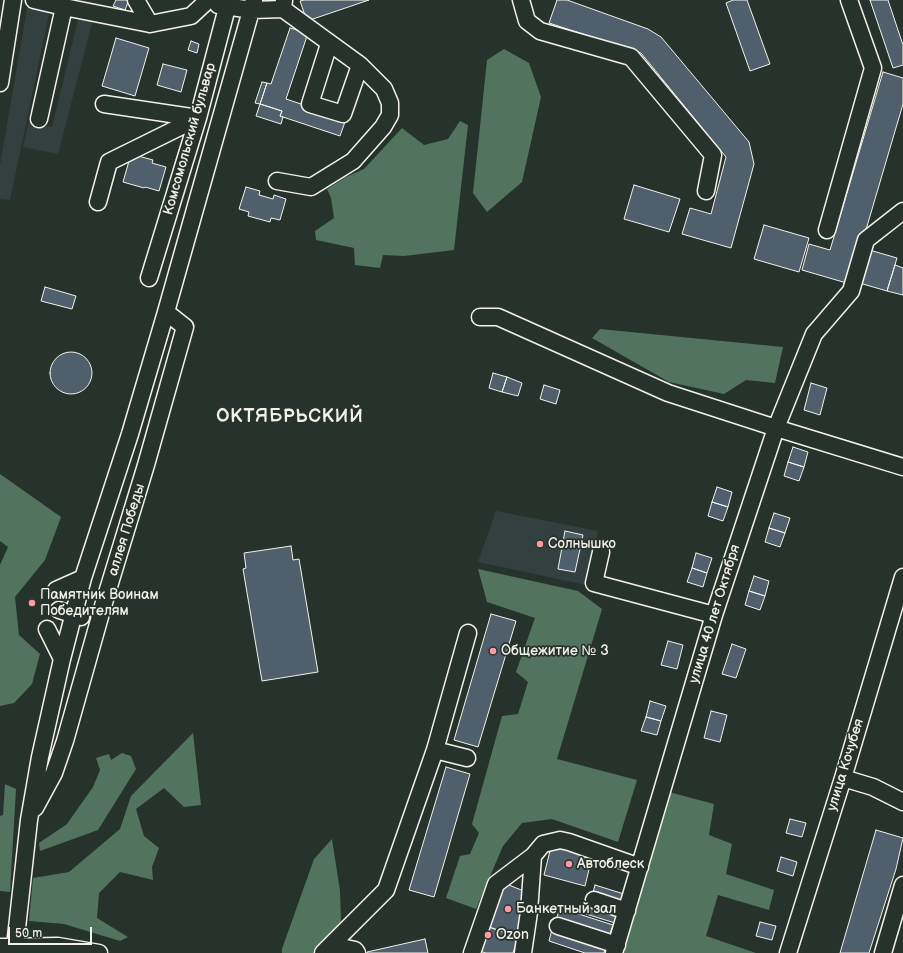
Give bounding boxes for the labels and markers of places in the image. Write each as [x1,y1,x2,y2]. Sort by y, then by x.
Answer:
place label: Солнышко [548,536,616,552]
marker: Солнышко [535,539,545,549]
place label: Памятник Воинам Победителям [40,587,159,620]
marker: Памятник Воинам Победителям [27,598,37,608]
place label: Общежитие № 3 [501,643,609,659]
marker: Общежитие № 3 [488,646,498,656]
place label: Автоблеск [577,856,644,872]
marker: Автоблеск [564,859,574,869]
place label: Банкетный зал [516,901,616,917]
marker: Банкетный зал [503,904,513,914]
place label: Ozon [496,927,529,943]
marker: Ozon [483,930,493,940]

